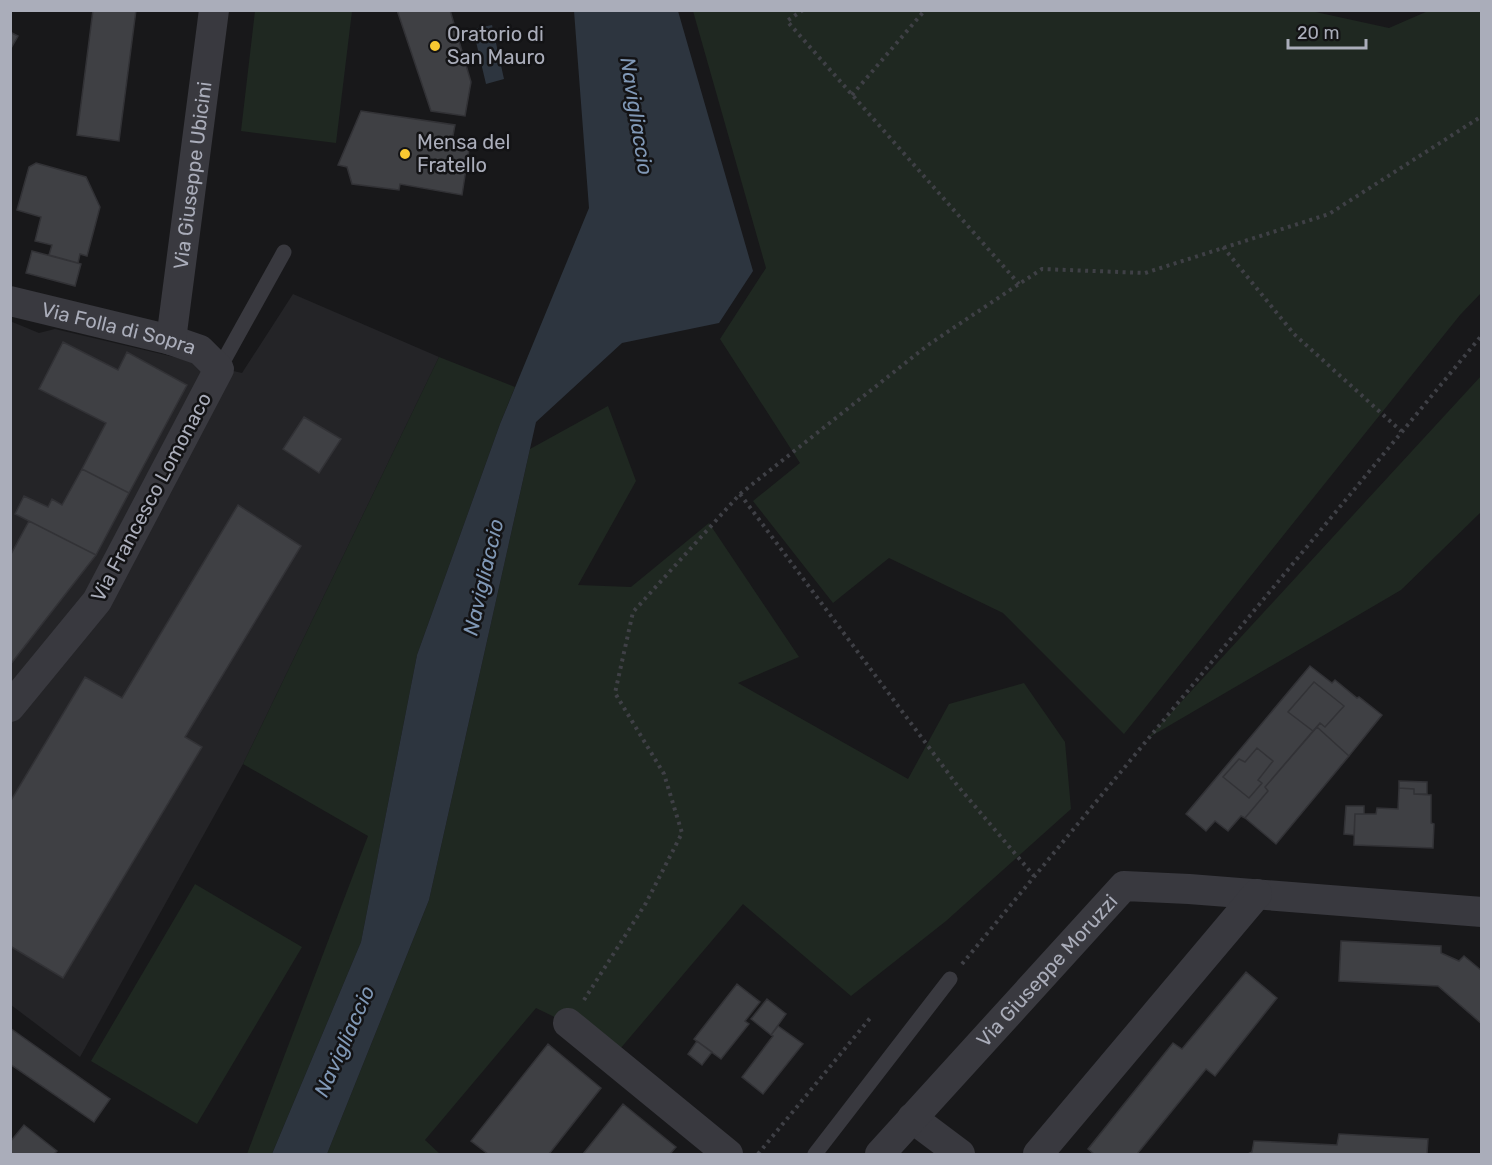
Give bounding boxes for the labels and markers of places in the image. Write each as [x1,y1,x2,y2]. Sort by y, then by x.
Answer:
place label: Oratorio di San Mauro [447,22,545,69]
marker: Oratorio di San Mauro [428,39,442,53]
place label: Mensa del Fratello [417,130,510,177]
marker: Mensa del Fratello [398,147,412,161]

